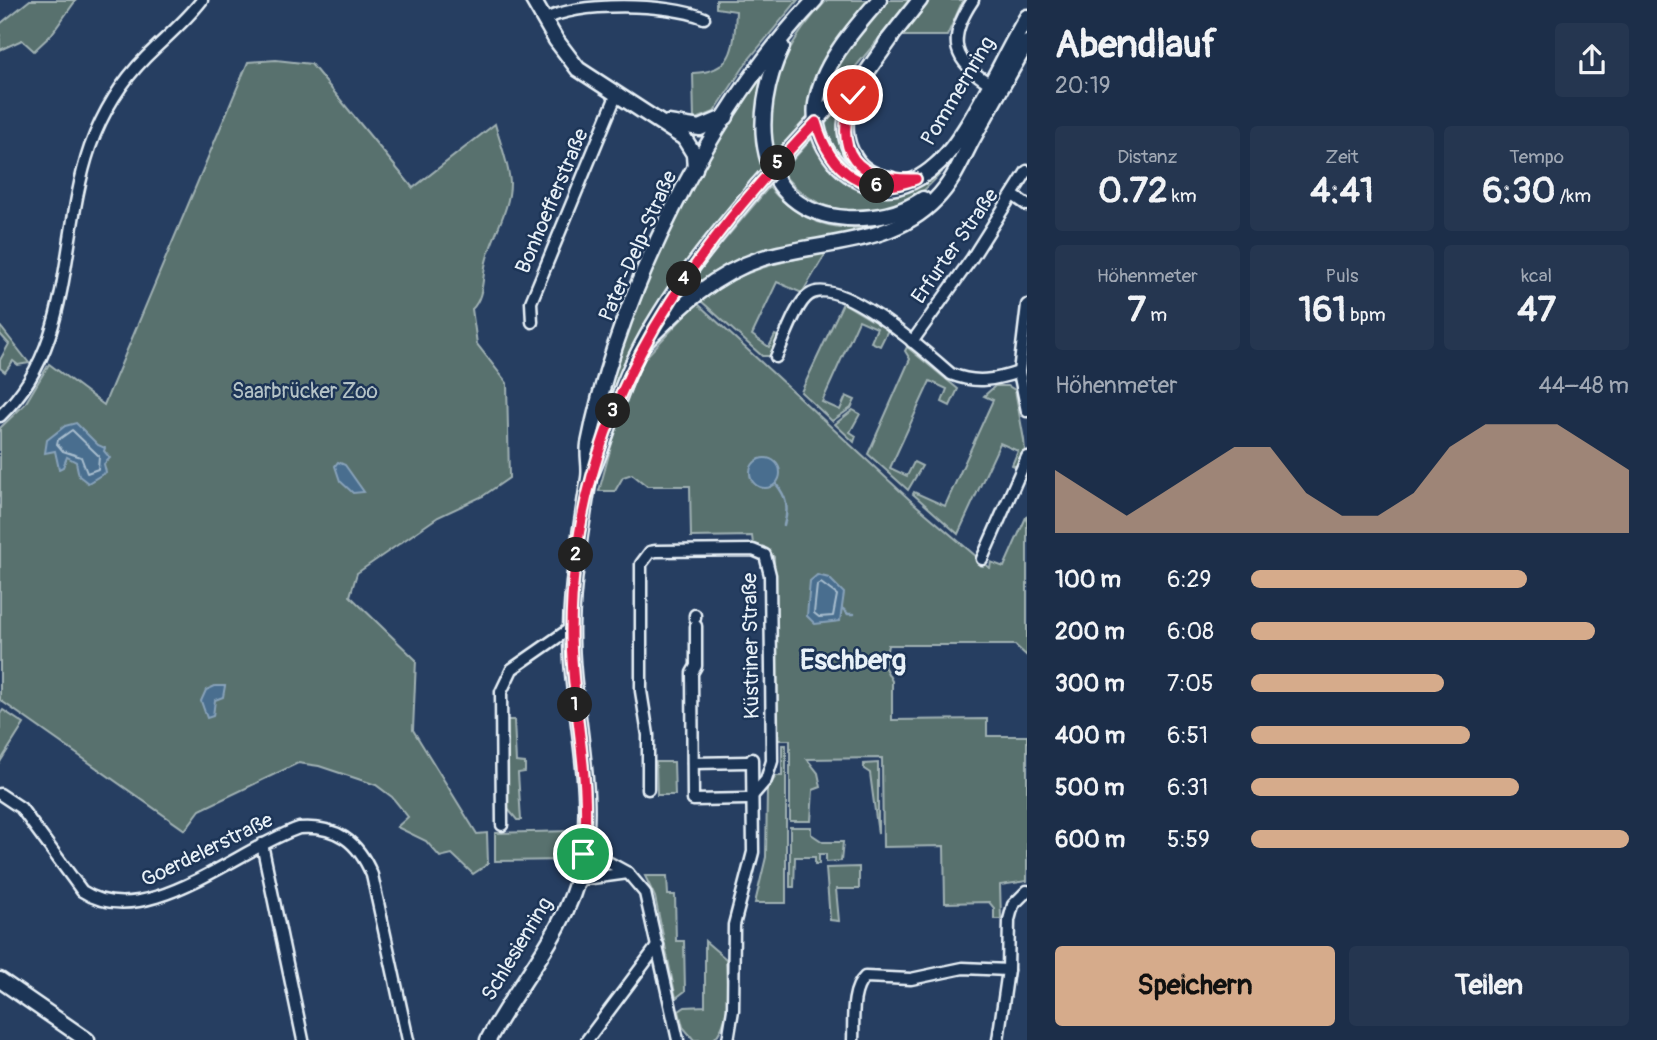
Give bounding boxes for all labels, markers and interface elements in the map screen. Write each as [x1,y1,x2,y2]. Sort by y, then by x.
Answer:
text: Abendlauf [1055,21,1217,69]
button: share [1555,23,1629,97]
street label: Pommernring [915,31,1001,151]
pin [823,65,883,125]
text: 20:19 [1055,71,1111,100]
icon: check [834,76,872,114]
street label: Bonhoefferstraße [509,124,595,278]
text: Distanz [1117,145,1178,169]
text: Zeit [1325,145,1359,169]
text: Tempo [1509,145,1564,169]
pin: 5 [760,146,796,180]
text: 5 [772,150,783,174]
street label: Pater-Delp-Straße [593,166,684,326]
pin: 6 [860,168,894,204]
text: 0.72 [1098,169,1168,213]
text: 4:41 [1310,169,1374,213]
text: 6:30 [1482,169,1555,213]
text: 6 [871,173,882,197]
street label: Erfurter Straße [905,183,1005,309]
text: km [1168,184,1197,208]
text: /km [1555,184,1591,208]
pin: 4 [666,262,702,296]
text: Höhenmeter [1097,264,1198,288]
text: Puls [1325,264,1359,288]
text: kcal [1521,264,1552,288]
text: 4 [678,266,689,290]
text: 7 [1128,288,1146,332]
text: 161 [1298,288,1346,332]
text: 47 [1517,288,1556,332]
text: m [1146,303,1167,327]
text: bpm [1346,303,1386,327]
text: Höhenmeter [1055,371,1177,400]
text: 44–48 m [1538,371,1629,400]
park label: Saarbrücker Zoo [232,378,378,405]
pin: 3 [596,394,630,428]
text: 3 [607,398,618,422]
pin: 2 [558,538,594,572]
text: 2 [570,542,581,566]
text: 100 m [1055,565,1121,594]
text: 6:29 [1167,565,1211,594]
street label: Küstriner Straße [736,572,766,719]
text: 200 m [1055,617,1125,646]
text: 6:08 [1167,617,1214,646]
district label: Eschberg [800,643,906,678]
text: 300 m [1055,669,1125,698]
text: 7:05 [1167,669,1213,698]
pin: 1 [558,688,592,722]
text: 1 [571,692,578,716]
text: 400 m [1055,721,1125,750]
text: 6:51 [1167,721,1208,750]
text: 500 m [1055,773,1124,802]
text: 6:31 [1167,773,1208,802]
street label: Goerdelerstraße [137,806,278,894]
pin [553,824,613,884]
text: 600 m [1055,825,1125,854]
text: 5:59 [1167,825,1210,854]
icon: arrive [564,835,602,873]
street label: Schlesienring [475,892,559,1006]
button: Speichern [1055,946,1335,1026]
button: Teilen [1349,946,1629,1026]

